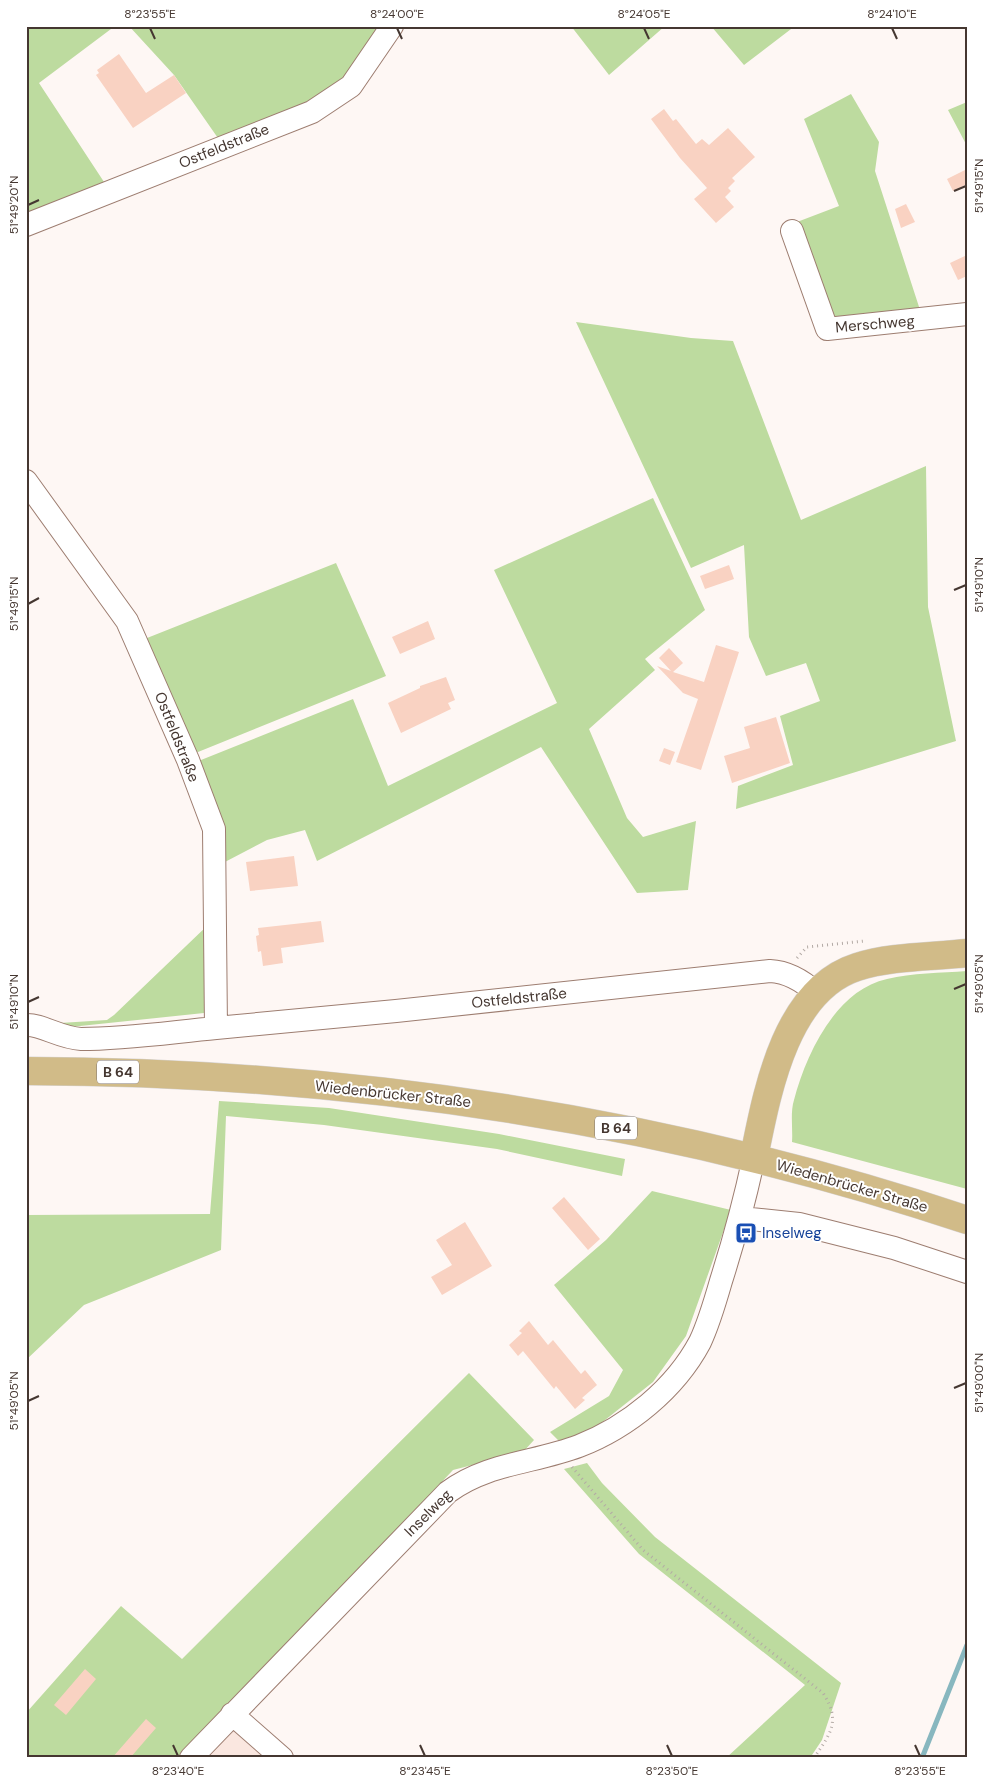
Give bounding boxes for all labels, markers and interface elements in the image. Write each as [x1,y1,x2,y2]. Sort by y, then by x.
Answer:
text: 8°23'55"E [124,6,176,22]
text: 8°24'00"E [370,6,424,22]
text: 8°24'05"E [618,6,671,22]
text: 8°24'10"E [867,6,917,22]
street label: Ostfeldstraße [176,119,272,173]
text: 51°49'15"N [971,159,987,213]
text: 51°49'20"N [6,176,22,234]
street label: Merschweg [835,311,915,337]
text: 51°49'10"N [971,557,987,613]
text: 51°49'15"N [6,577,22,631]
street label: Ostfeldstraße [150,689,204,785]
text: 51°49'05"N [971,954,987,1014]
text: 51°49'10"N [6,974,22,1030]
street label: Ostfeldstraße [470,983,568,1013]
road number: B 64 [97,1060,139,1084]
street label: Wiedenbrücker Straße [314,1076,472,1112]
road number: B 64 [595,1116,637,1140]
street label: Wiedenbrücker Straße [774,1155,930,1217]
bus stop icon: Inselweg [734,1221,758,1245]
place label: Inselweg [762,1223,822,1243]
text: 51°49'00"N [971,1353,987,1413]
text: 51°49'05"N [6,1371,22,1431]
street label: Inselweg [400,1485,456,1541]
text: 8°23'40"E [152,1763,204,1779]
text: 8°23'45"E [399,1763,451,1779]
text: 8°23'50"E [646,1763,699,1779]
text: 8°23'55"E [894,1763,946,1779]

